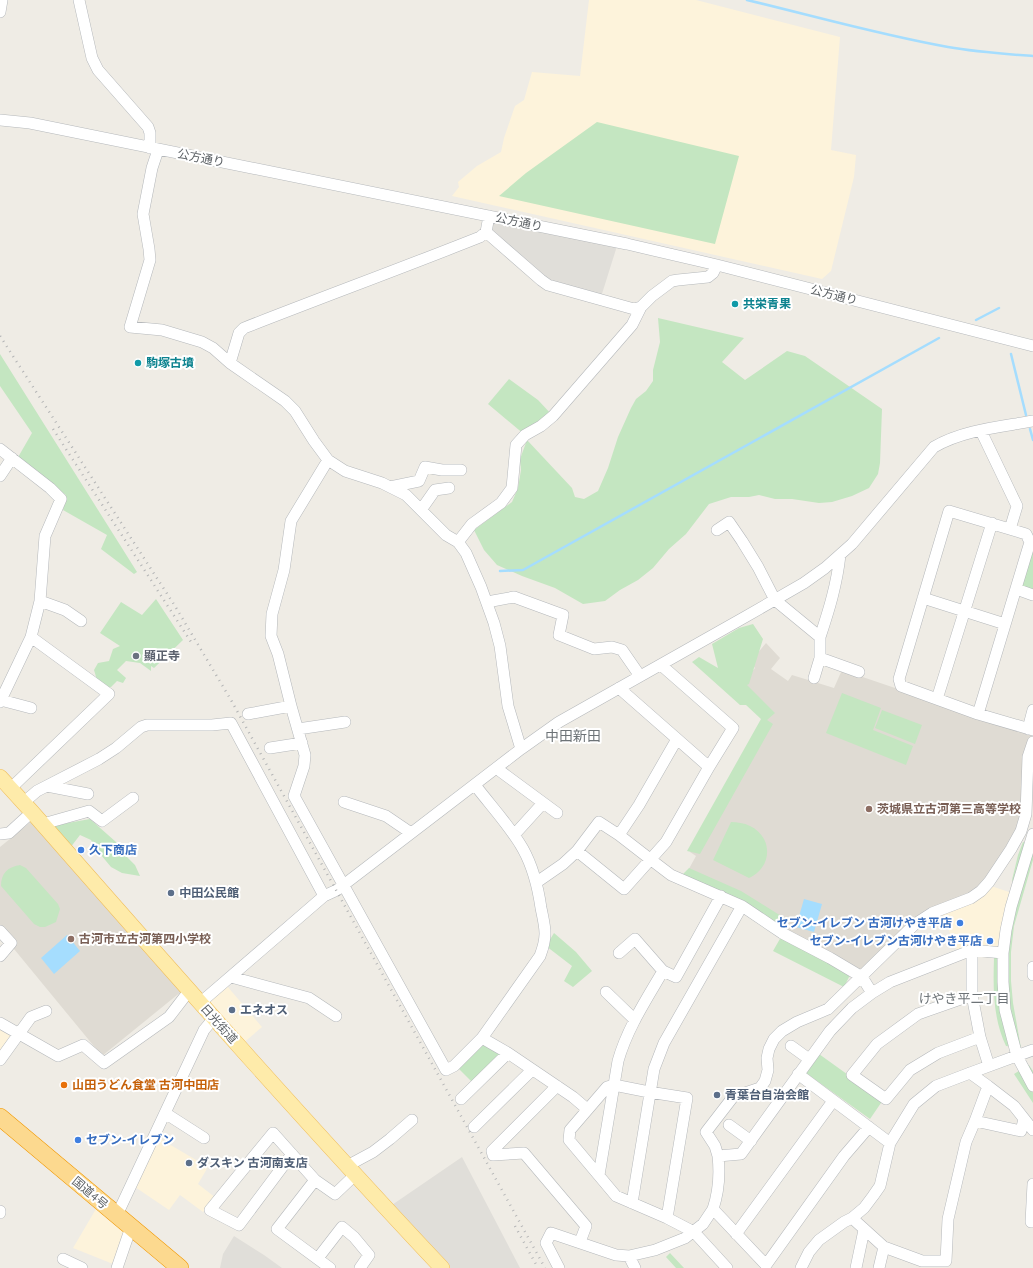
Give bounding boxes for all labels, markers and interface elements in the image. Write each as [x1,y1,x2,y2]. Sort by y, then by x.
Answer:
street label: 公方通り [176,146,226,169]
street label: 公方通り [494,209,544,234]
street label: 公方通り [809,281,859,308]
place label: 共栄青果 [743,296,791,311]
marker: 共栄青果 [730,299,740,309]
place label: 駒塚古墳 [146,355,194,370]
marker: 駒塚古墳 [133,358,143,368]
place label: 顯正寺 [144,648,180,663]
marker: 顯正寺 [131,651,141,661]
district label: 中田新田 [545,727,601,745]
place label: 茨城県立古河第三高等学校 [877,801,1021,816]
marker: 茨城県立古河第三高等学校 [864,804,874,814]
place label: 久下商店 [89,842,137,857]
marker: 久下商店 [76,845,86,855]
place label: 中田公民館 [179,885,239,900]
marker: 中田公民館 [166,888,176,898]
place label: セブン-イレブン 古河けやき平店 [777,915,952,930]
marker: セブン-イレブン 古河けやき平店 [955,918,965,928]
place label: 古河市立古河第四小学校 [79,931,211,946]
place label: セブン-イレブン古河けやき平店 [810,933,982,948]
marker: 古河市立古河第四小学校 [66,934,76,944]
marker: セブン-イレブン古河けやき平店 [985,936,995,946]
district label: けやき平二丁目 [918,990,1010,1007]
street label: 日光街道 [198,1001,241,1047]
place label: エネオス [240,1002,288,1017]
marker: エネオス [227,1005,237,1015]
place label: 山田うどん食堂 古河中田店 [72,1077,219,1092]
marker: 山田うどん食堂 古河中田店 [59,1080,69,1090]
place label: 青葉台自治会館 [725,1087,809,1102]
marker: 青葉台自治会館 [712,1090,722,1100]
place label: セブン-イレブン [86,1132,174,1147]
marker: セブン-イレブン [73,1135,83,1145]
place label: ダスキン 古河南支店 [197,1155,308,1170]
marker: ダスキン 古河南支店 [184,1158,194,1168]
street label: 国道4号 [69,1173,111,1212]

